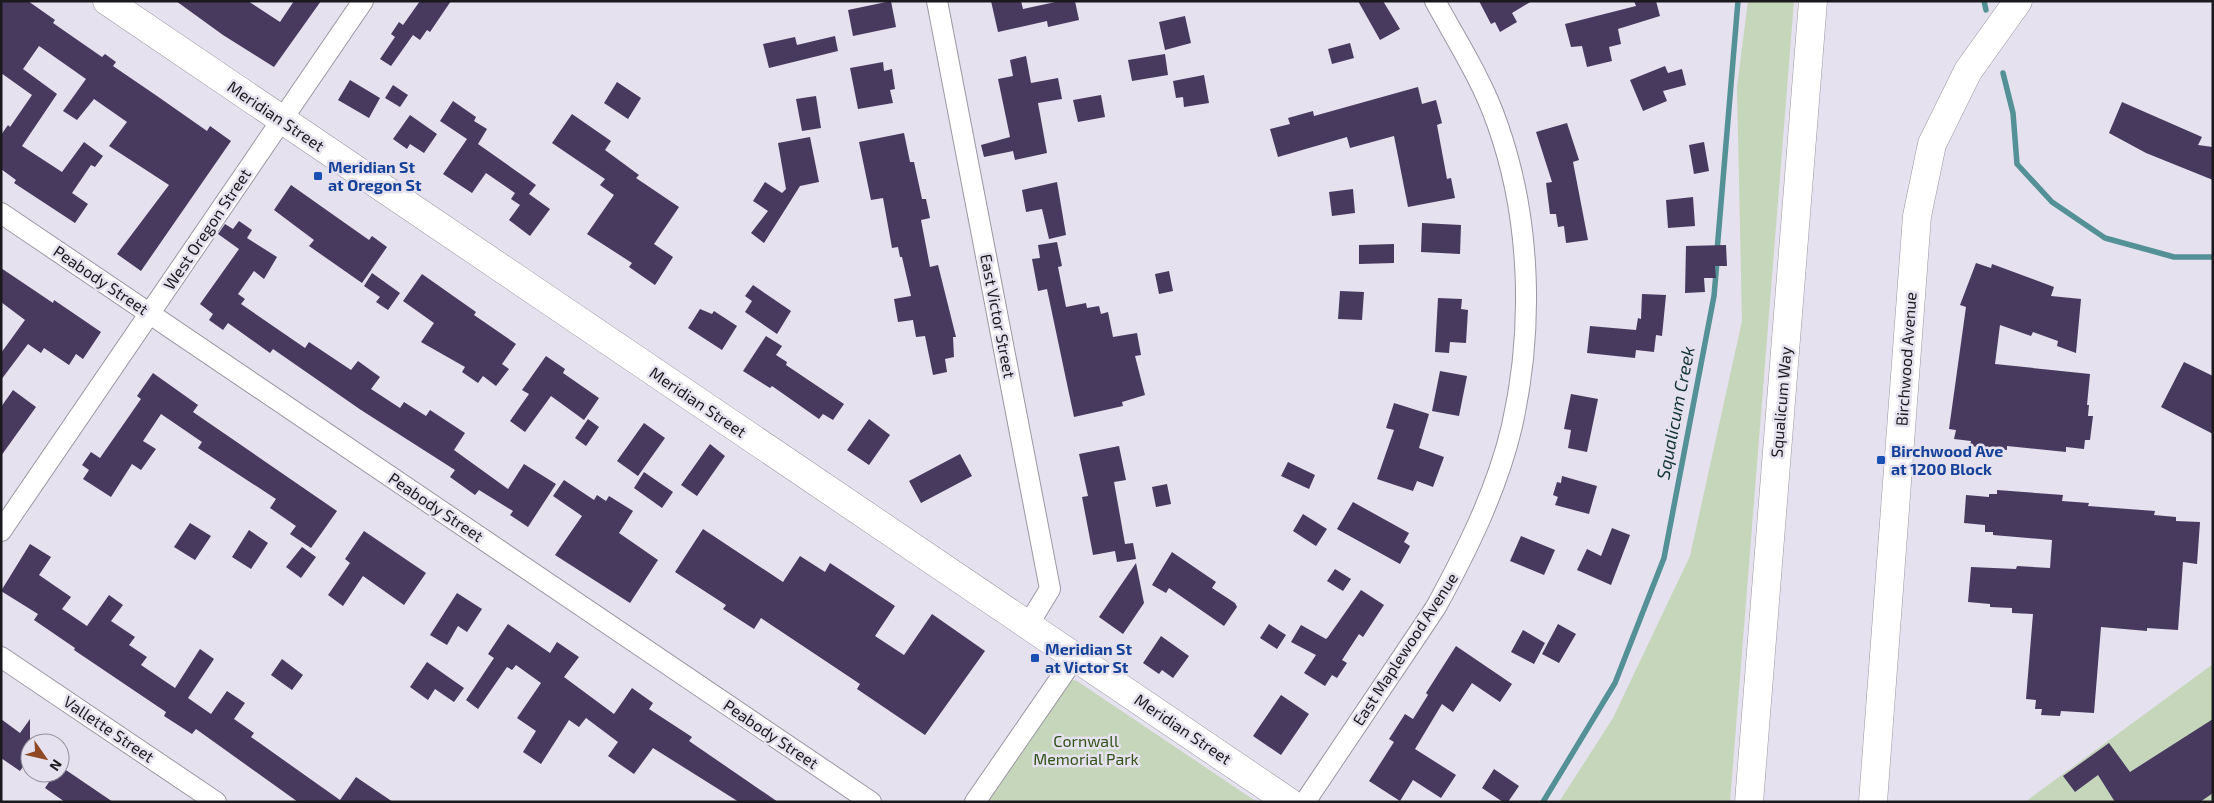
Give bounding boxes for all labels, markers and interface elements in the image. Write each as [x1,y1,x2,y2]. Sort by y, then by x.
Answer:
street label: Meridian Street [224,76,328,155]
place label: Meridian St at Oregon St [328,157,422,194]
street label: West Oregon Street [159,165,254,293]
marker: Meridian St at Oregon St [312,170,324,182]
street label: Peabody Street [50,241,152,318]
street label: East Victor Street [977,252,1020,380]
street label: Birchwood Avenue [1891,291,1920,427]
water label: Squalicum Creek [1651,344,1699,481]
street label: Squalicum Way [1766,345,1795,458]
street label: Meridian Street [646,362,750,441]
place label: Birchwood Ave at 1200 Block [1891,441,2003,478]
marker: Birchwood Ave at 1200 Block [1875,454,1887,466]
street label: Peabody Street [385,468,487,545]
street label: East Maplewood Avenue [1348,569,1461,729]
place label: Meridian St at Victor St [1045,639,1132,676]
marker: Meridian St at Victor St [1029,652,1041,664]
street label: Meridian Street [1131,689,1235,768]
street label: Vallette Street [60,691,158,766]
street label: Peabody Street [720,695,822,772]
park label: Cornwall Memorial Park [1033,731,1139,768]
north arrow [20,733,70,783]
text: N [46,757,66,774]

